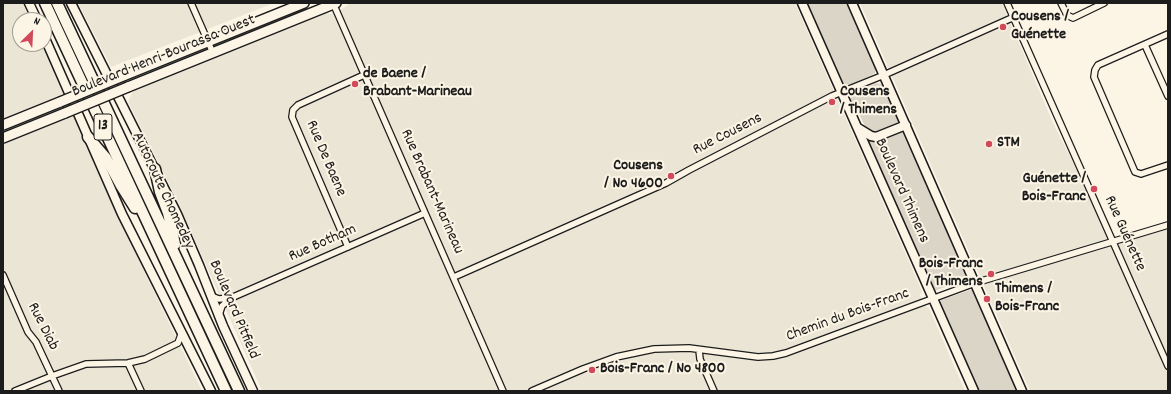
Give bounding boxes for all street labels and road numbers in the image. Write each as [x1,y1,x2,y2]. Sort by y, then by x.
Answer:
street label: Boulevard Henri-Bourassa Ouest [69,11,259,103]
street label: Rue Cousens [690,109,766,161]
road number: 13 [94,114,112,140]
street label: Rue De Baene [300,118,350,200]
street label: Rue Brabant-Marineau [395,127,467,257]
street label: Autoroute Chomedey [127,130,197,252]
street label: Boulevard Thimens [869,136,933,246]
street label: Rue Guénette [1099,193,1149,275]
street label: Rue Botham [286,221,360,267]
street label: Boulevard Pitfield [204,258,262,362]
street label: Chemin du Bois-Franc [784,285,912,347]
street label: Rue Diab [22,300,62,354]

